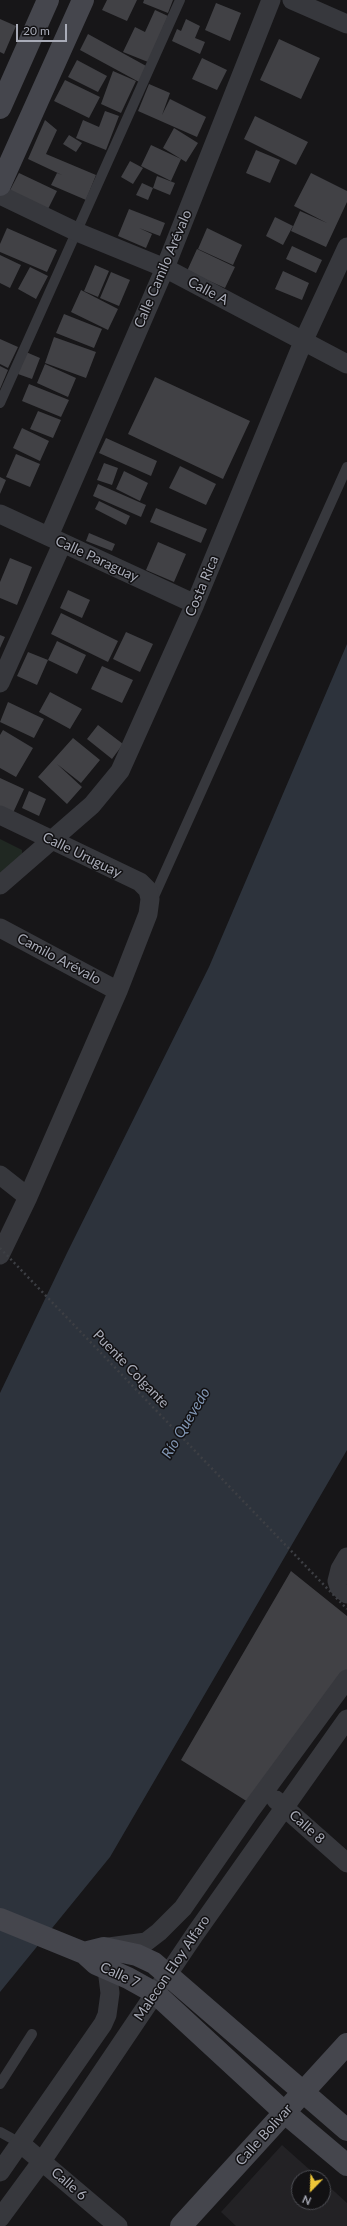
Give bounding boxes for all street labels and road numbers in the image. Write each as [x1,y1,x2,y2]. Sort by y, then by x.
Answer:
street label: Calle Camilo Arévalo [131,207,195,331]
street label: Calle A [185,273,231,309]
street label: Calle Paraguay [53,532,141,586]
street label: Costa Rica [182,553,222,619]
street label: Calle Uruguay [40,829,124,881]
street label: Camilo Arévalo [14,930,104,988]
street label: Puente Colgante [90,1326,172,1412]
street label: Calle 8 [286,1807,328,1847]
street label: Malecon Eloy Alfaro [131,1912,213,2024]
street label: Calle 7 [97,1959,143,1991]
street label: Calle Bolivar [232,2101,296,2169]
street label: Calle 6 [48,2164,90,2204]

